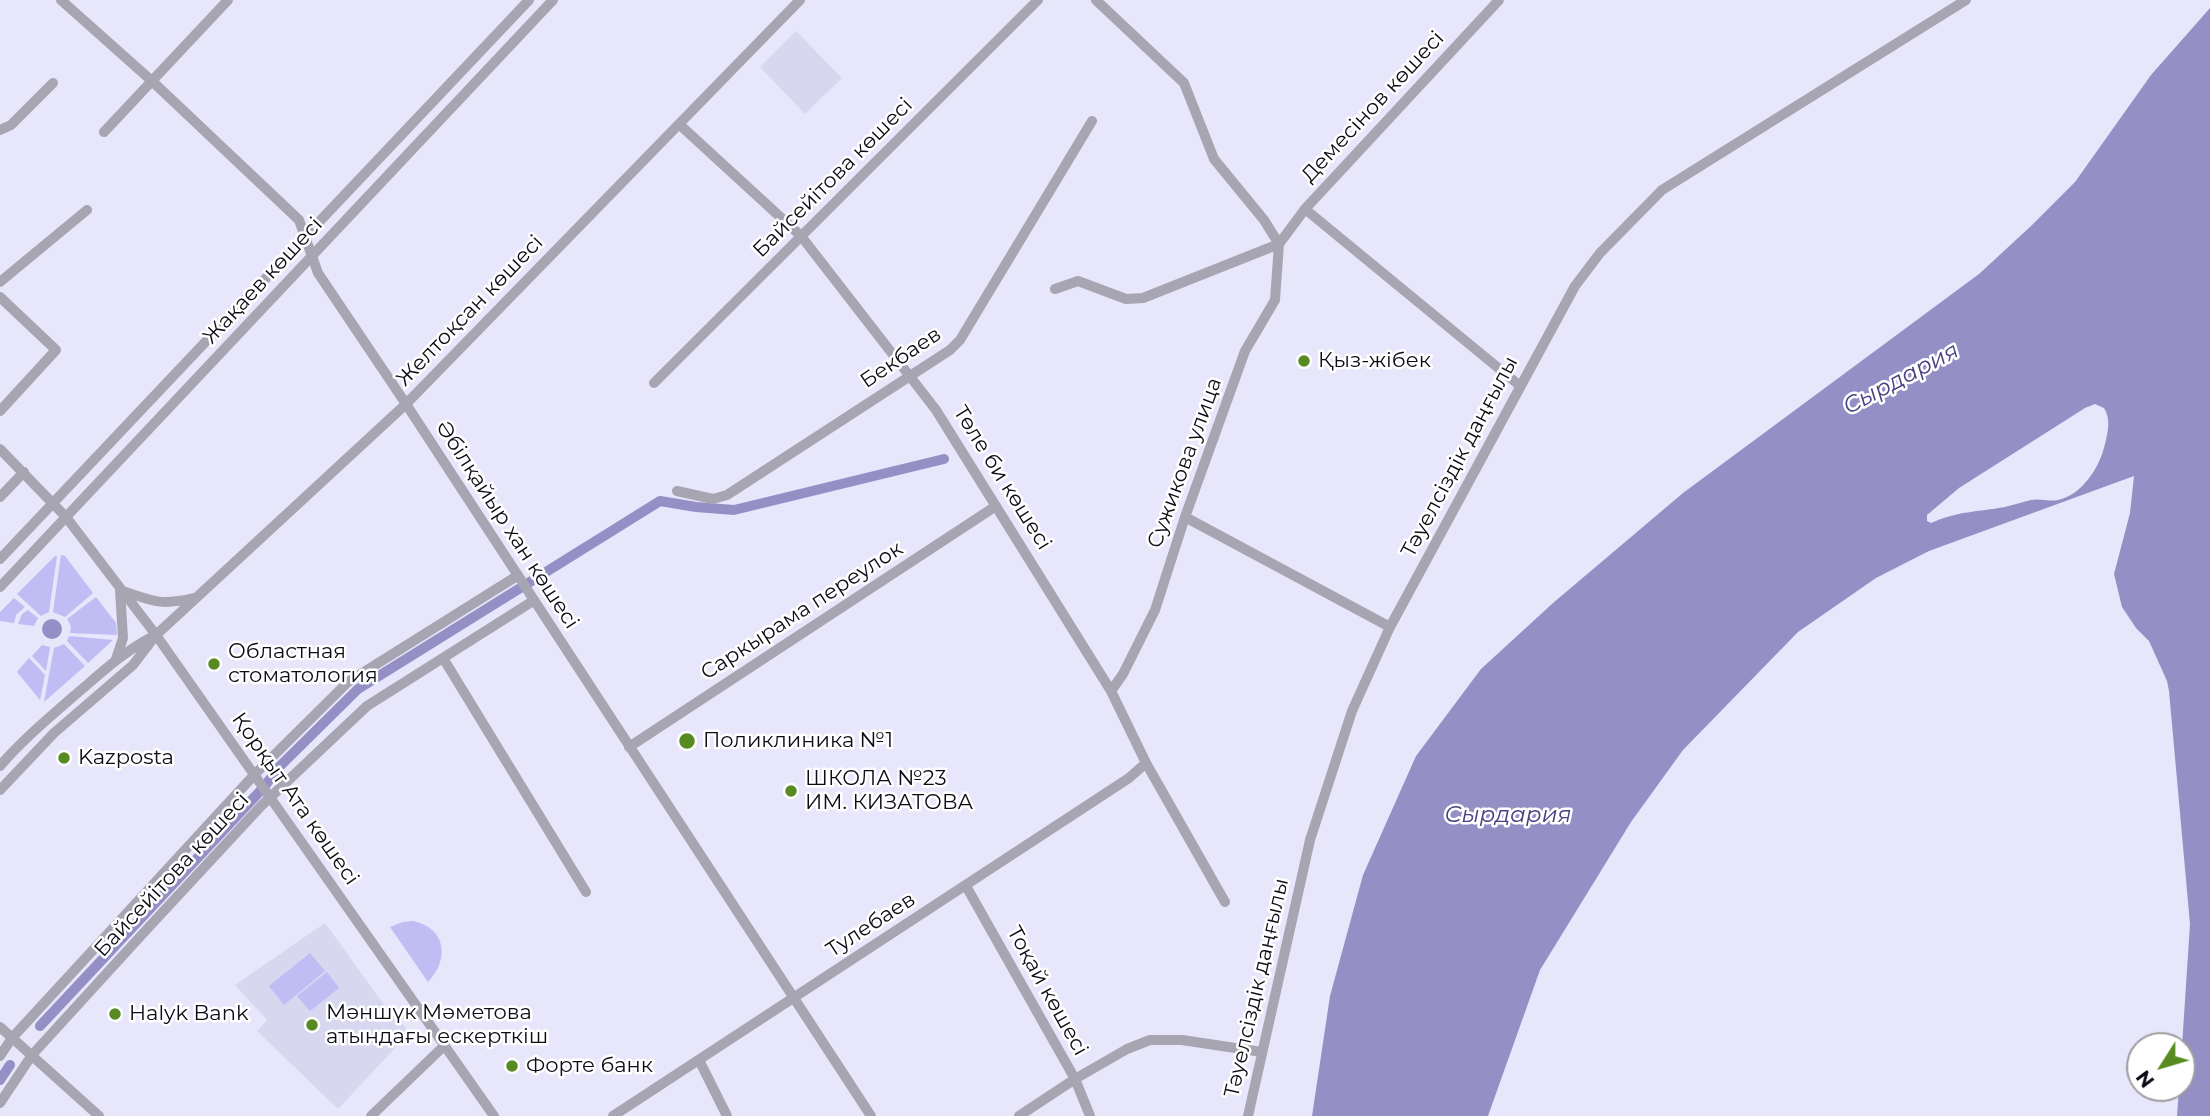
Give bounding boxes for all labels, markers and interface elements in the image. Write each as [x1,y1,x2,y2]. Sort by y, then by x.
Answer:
street label: Демесінов көшесі [1296,26,1450,188]
street label: Байсейітова көшесі [748,93,918,263]
street label: Жақаев көшесі [198,212,328,350]
street label: Желтоқсан көшесі [391,230,549,392]
street label: Бекбаев [856,322,946,394]
water label: Сырдария [1838,337,1964,421]
place label: Қыз-жібек [1318,348,1431,374]
street label: Тәуелсіздік даңғылы [1396,352,1524,562]
marker: Қыз-жібек [1296,353,1312,369]
street label: Сужикова улица [1142,374,1228,552]
street label: Төле би көшесі [948,401,1056,555]
street label: Әбілқайыр хан көшесі [430,416,584,634]
street label: Саркырама переулок [696,536,908,686]
place label: Областная стоматология [228,639,378,689]
marker: Областная стоматология [206,656,222,672]
street label: Қорқыт Ата көшесі [226,708,364,890]
place label: Поликлиника №1 [703,728,893,754]
marker: Поликлиника №1 [677,731,697,751]
place label: Kazposta [78,745,174,771]
marker: Kazposta [56,750,72,766]
place label: ШКОЛА №23 ИМ. КИЗАТОВА [805,766,973,816]
marker: ШКОЛА №23 ИМ. КИЗАТОВА [783,783,799,799]
street label: Байсейітова көшесі [89,788,255,962]
water label: Сырдария [1445,801,1571,829]
street label: Тәуелсіздік даңғылы [1220,876,1294,1100]
street label: Тулебаев [822,887,920,963]
street label: Тоқай көшесі [1001,922,1093,1060]
place label: Мәншүк Мәметова атындағы ескерткіш [326,1000,548,1050]
place label: Halyk Bank [129,1001,248,1027]
marker: Halyk Bank [107,1006,123,1022]
marker: Мәншүк Мәметова атындағы ескерткіш [304,1017,320,1033]
north arrow [2126,1032,2196,1102]
place label: Форте банк [526,1053,653,1079]
marker: Форте банк [504,1058,520,1074]
text: N [2132,1066,2159,1092]

